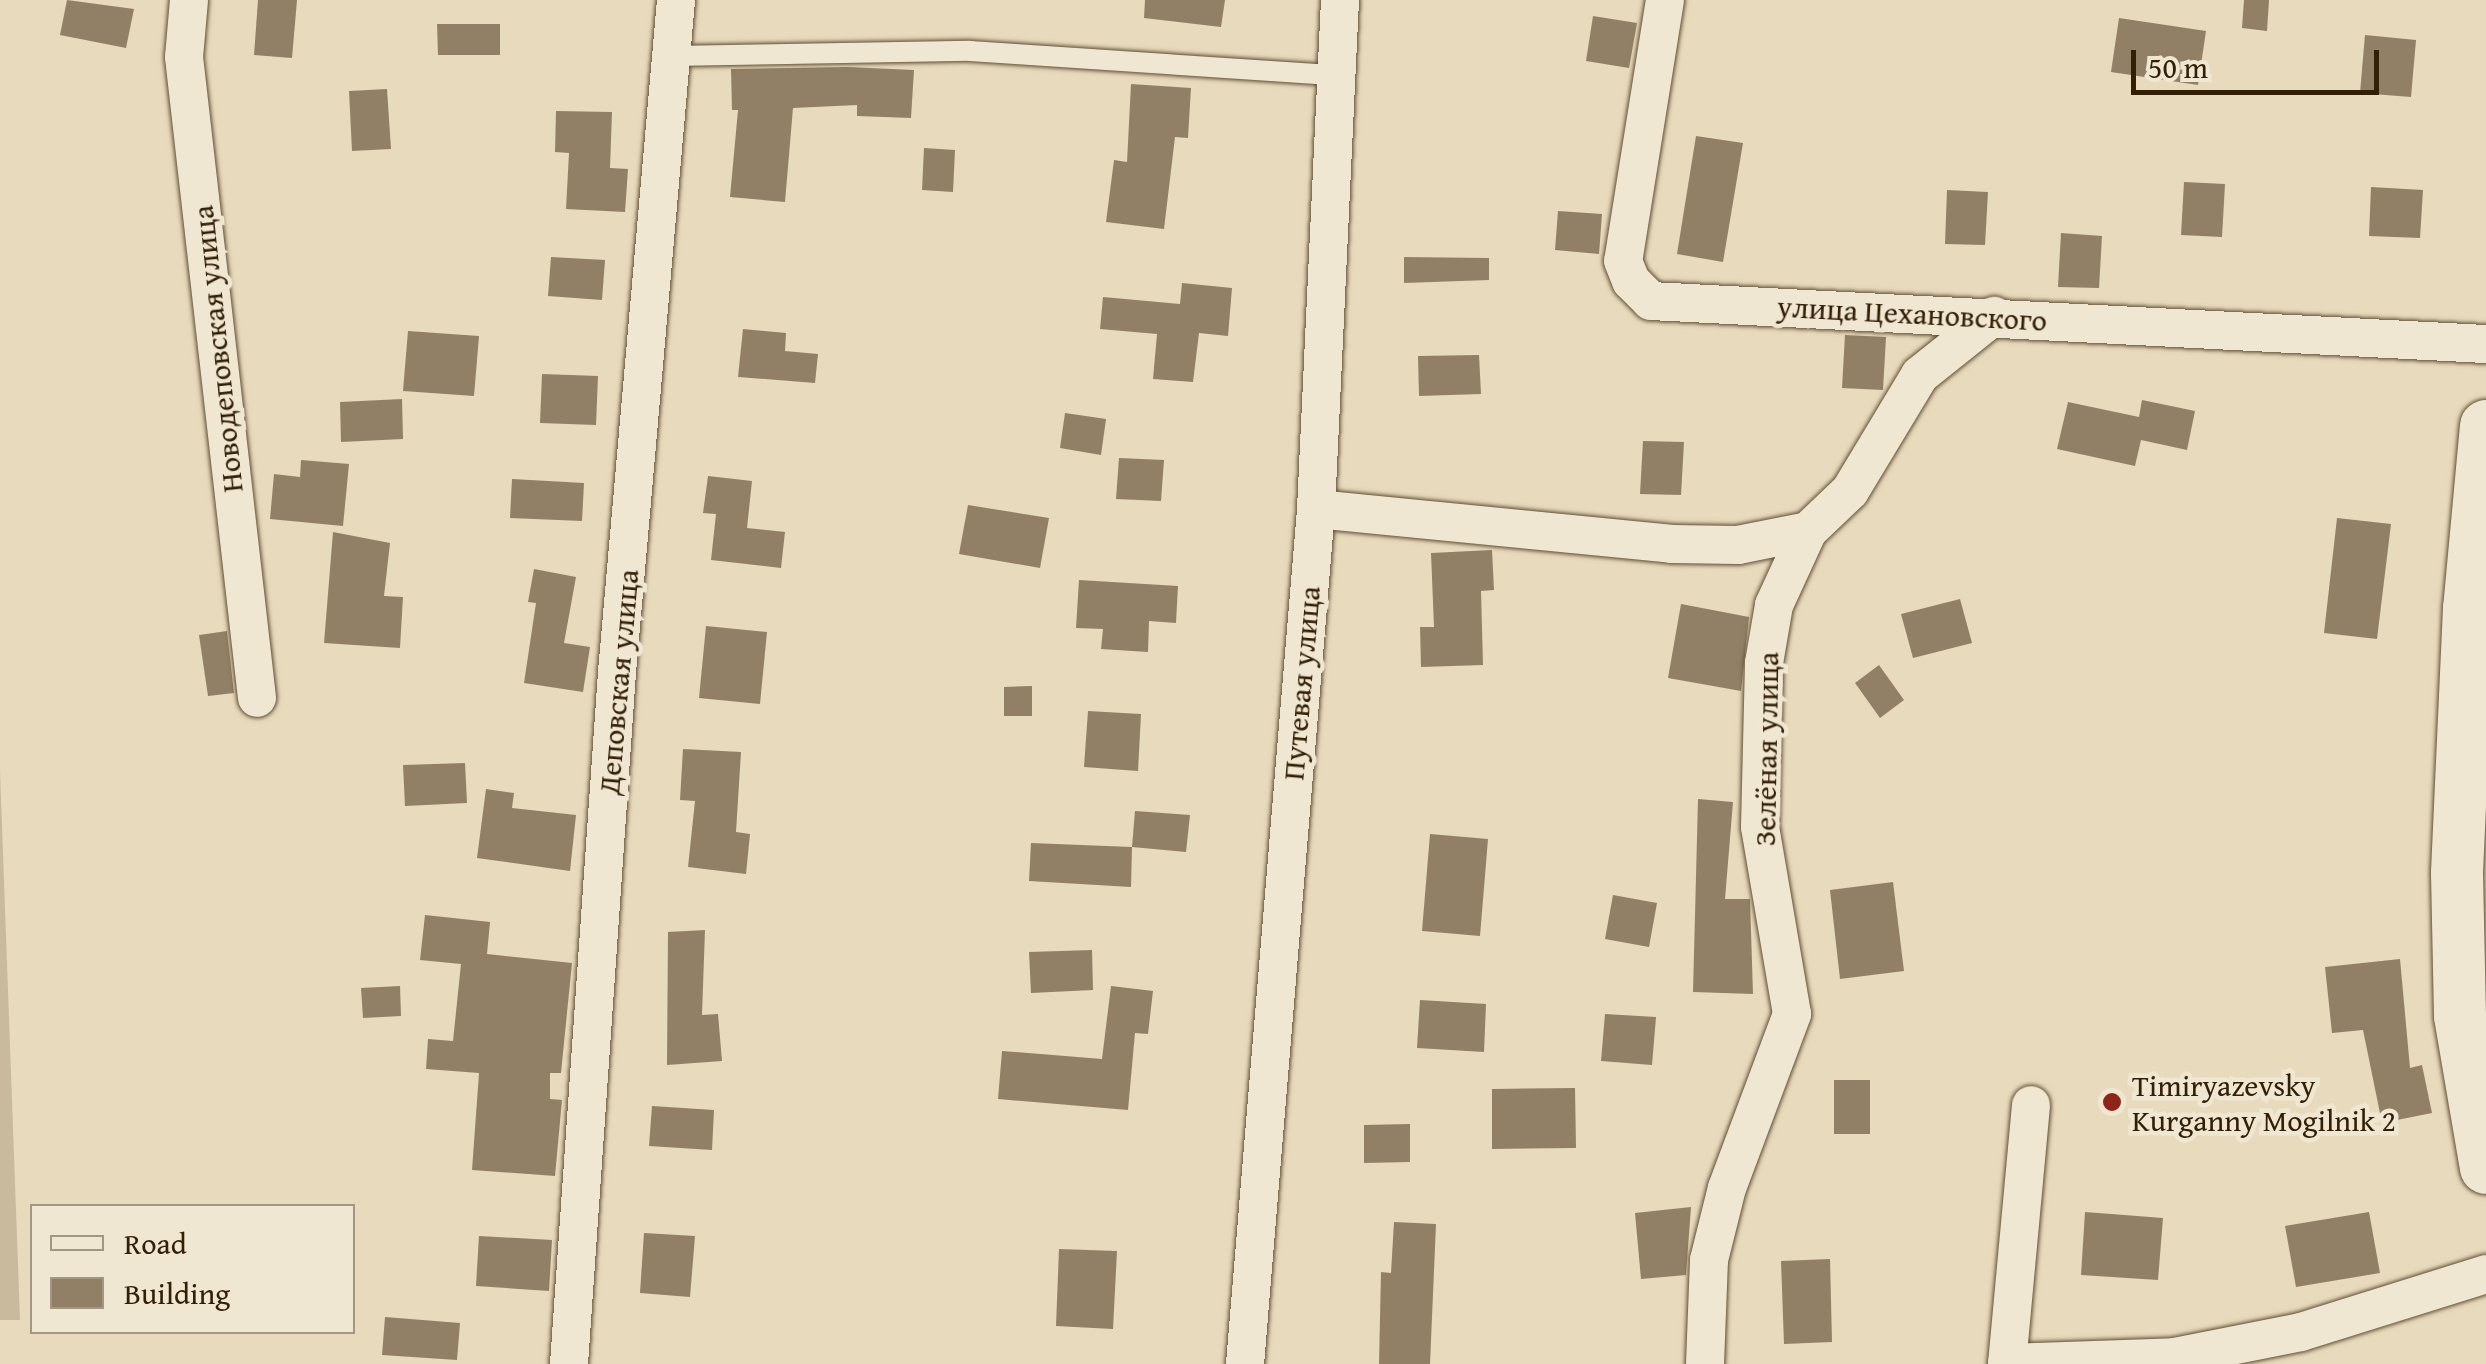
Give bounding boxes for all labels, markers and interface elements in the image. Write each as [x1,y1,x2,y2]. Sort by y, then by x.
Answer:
scale bar [2136,30,2384,92]
text: 50 m [2148,45,2208,89]
street label: Новодеповская улица [184,204,250,494]
street label: улица Цехановского [1776,288,2048,338]
street label: Деповская улица [590,568,646,796]
street label: Путевая улица [1275,584,1327,782]
street label: Зелёная улица [1746,651,1786,847]
place label: Timiryazevsky Kurganny Mogilnik 2 [2132,1067,2396,1138]
marker: Timiryazevsky Kurganny Mogilnik 2 [2101,1091,2123,1113]
legend [30,1204,355,1334]
text: Road [124,1221,187,1265]
text: Building [124,1271,230,1315]

